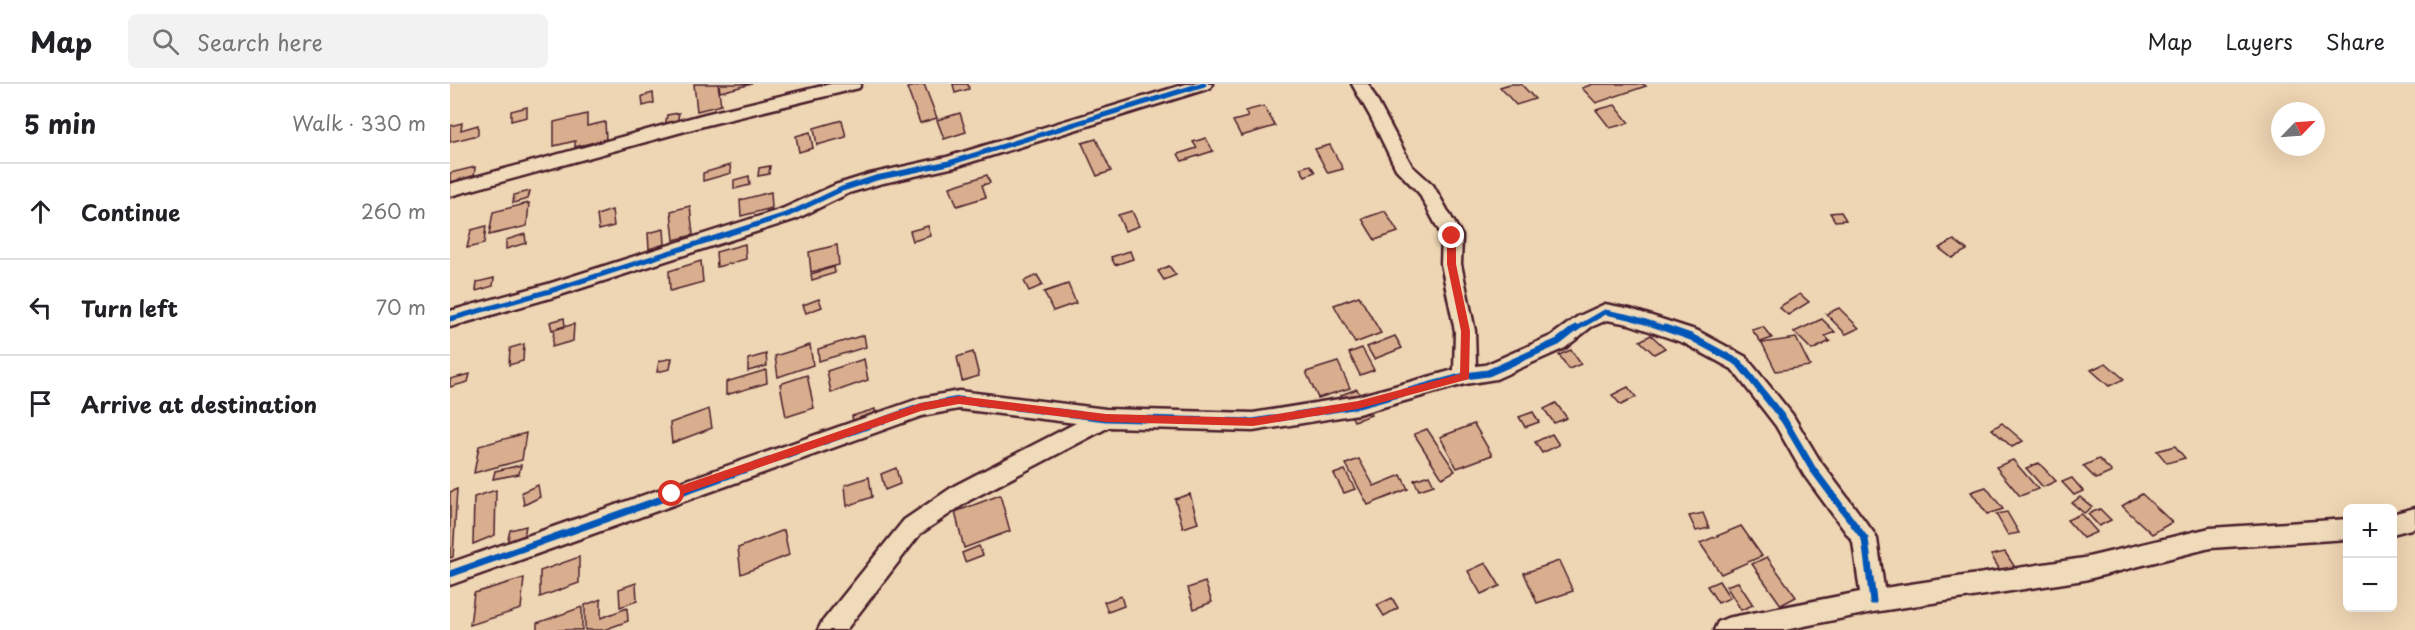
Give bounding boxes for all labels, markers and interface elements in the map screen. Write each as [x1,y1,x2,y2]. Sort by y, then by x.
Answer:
search box [128,14,548,68]
text: Map [30,20,92,63]
icon: search [149,25,182,58]
text: Search here [197,25,323,58]
text: Map [2148,25,2192,57]
text: Layers [2225,25,2293,57]
text: Share [2326,25,2385,57]
north arrow [2271,102,2325,156]
text: 5 min [24,104,96,143]
text: Walk · 330 m [292,108,426,138]
icon: ahead [24,195,57,228]
text: Continue [81,195,180,228]
text: 260 m [361,196,426,226]
route end [1438,222,1464,248]
icon: left [24,291,57,324]
text: Turn left [81,291,178,324]
text: 70 m [376,292,426,322]
icon: arrive [24,387,57,420]
text: Arrive at destination [81,387,317,420]
route start [658,480,684,506]
map controls [2343,504,2397,612]
button: + [2343,504,2397,558]
button: − [2343,558,2397,612]

